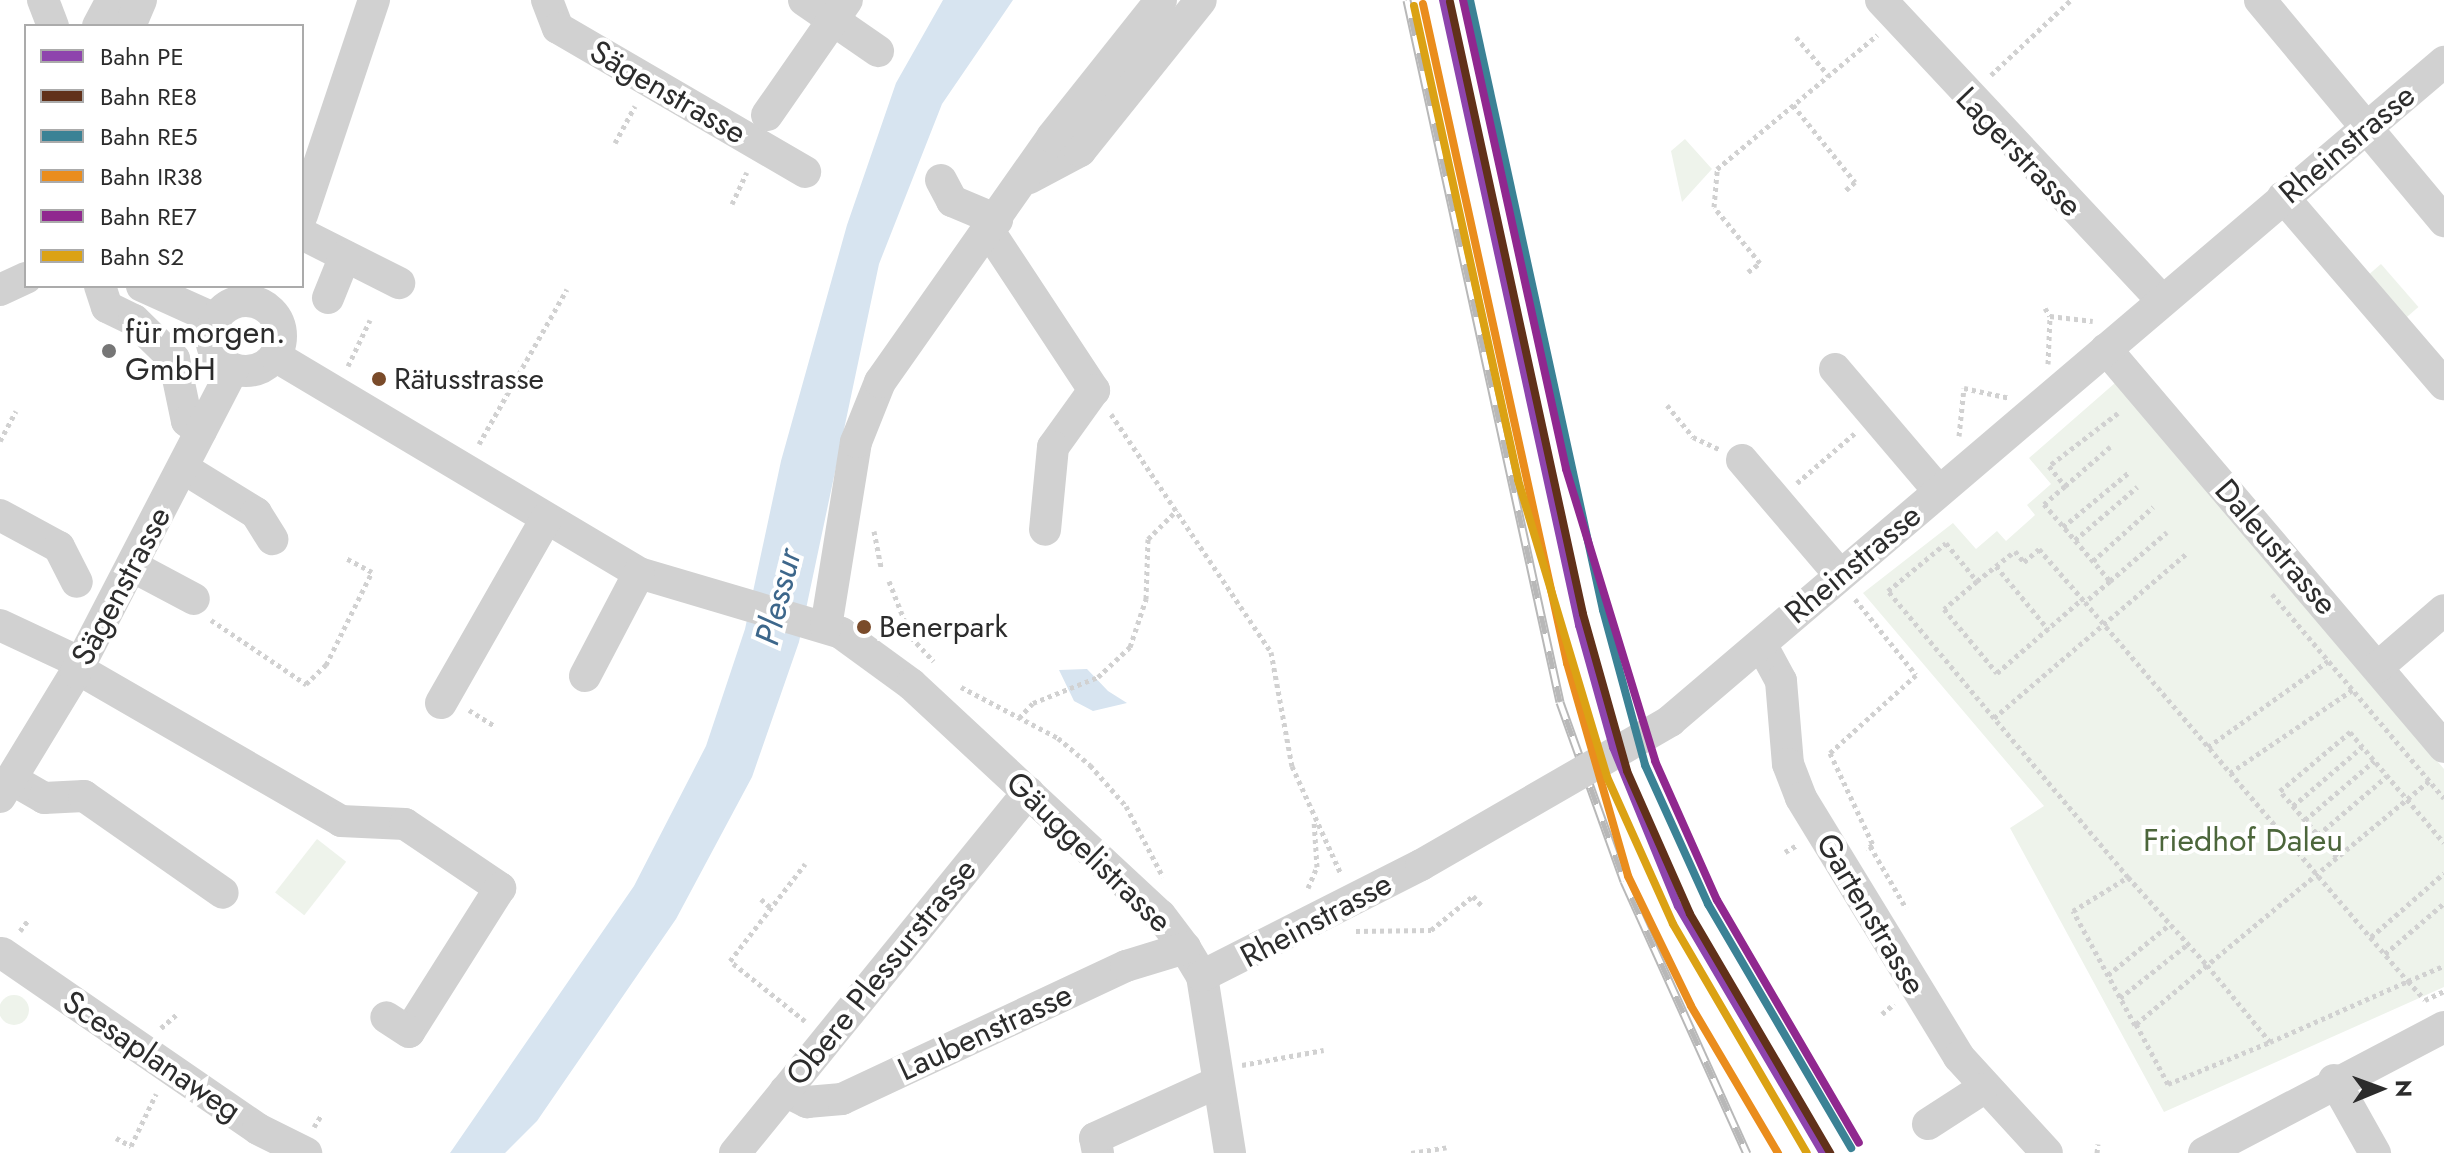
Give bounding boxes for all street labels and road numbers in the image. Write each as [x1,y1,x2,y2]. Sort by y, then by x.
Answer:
street label: Sägenstrasse [583,32,753,152]
street label: Rheinstrasse [2271,76,2423,212]
street label: Lagerstrasse [1948,79,2090,225]
street label: Daleustrasse [2207,471,2345,623]
street label: Rheinstrasse [1777,496,1929,632]
street label: Sägenstrasse [63,500,179,672]
street label: Gäuggelistrasse [998,764,1180,940]
street label: Gartenstrasse [1808,826,1934,1002]
street label: Obere Plessurstrasse [778,851,984,1093]
street label: Rheinstrasse [1234,864,1398,976]
street label: Laubenstrasse [892,975,1078,1089]
street label: Scesaplanaweg [56,982,248,1130]

